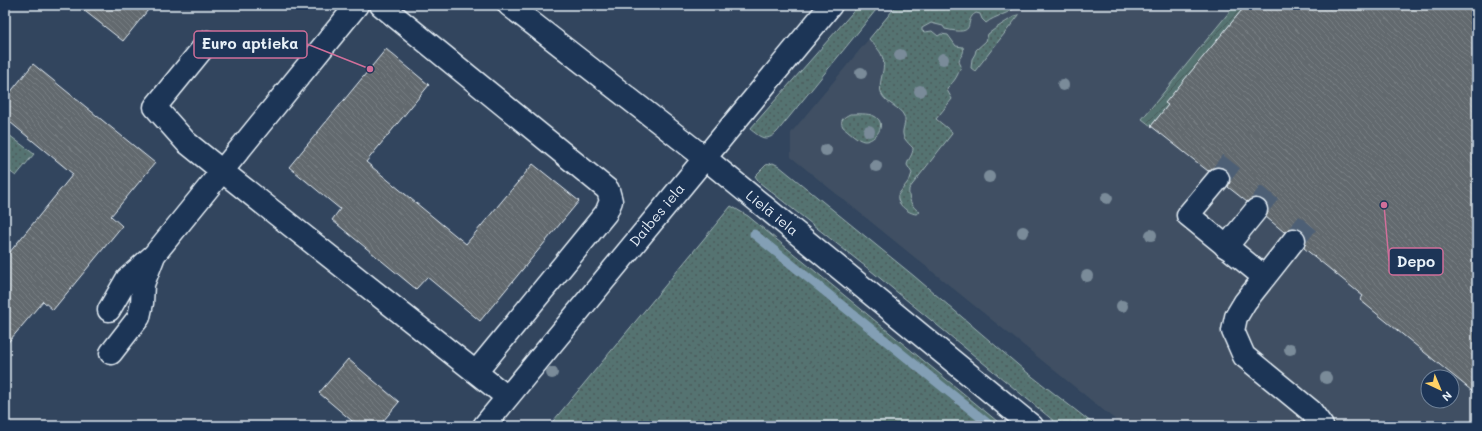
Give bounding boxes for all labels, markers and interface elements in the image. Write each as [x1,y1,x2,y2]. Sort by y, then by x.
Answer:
callout: Euro aptieka [194,31,307,58]
text: Euro aptieka [201,33,299,53]
street label: Daibes iela [625,179,689,250]
street label: Lielā iela [742,186,802,240]
callout: Depo [1389,248,1443,275]
text: Depo [1397,251,1435,271]
north arrow [1420,369,1460,409]
text: N [1439,388,1456,405]

